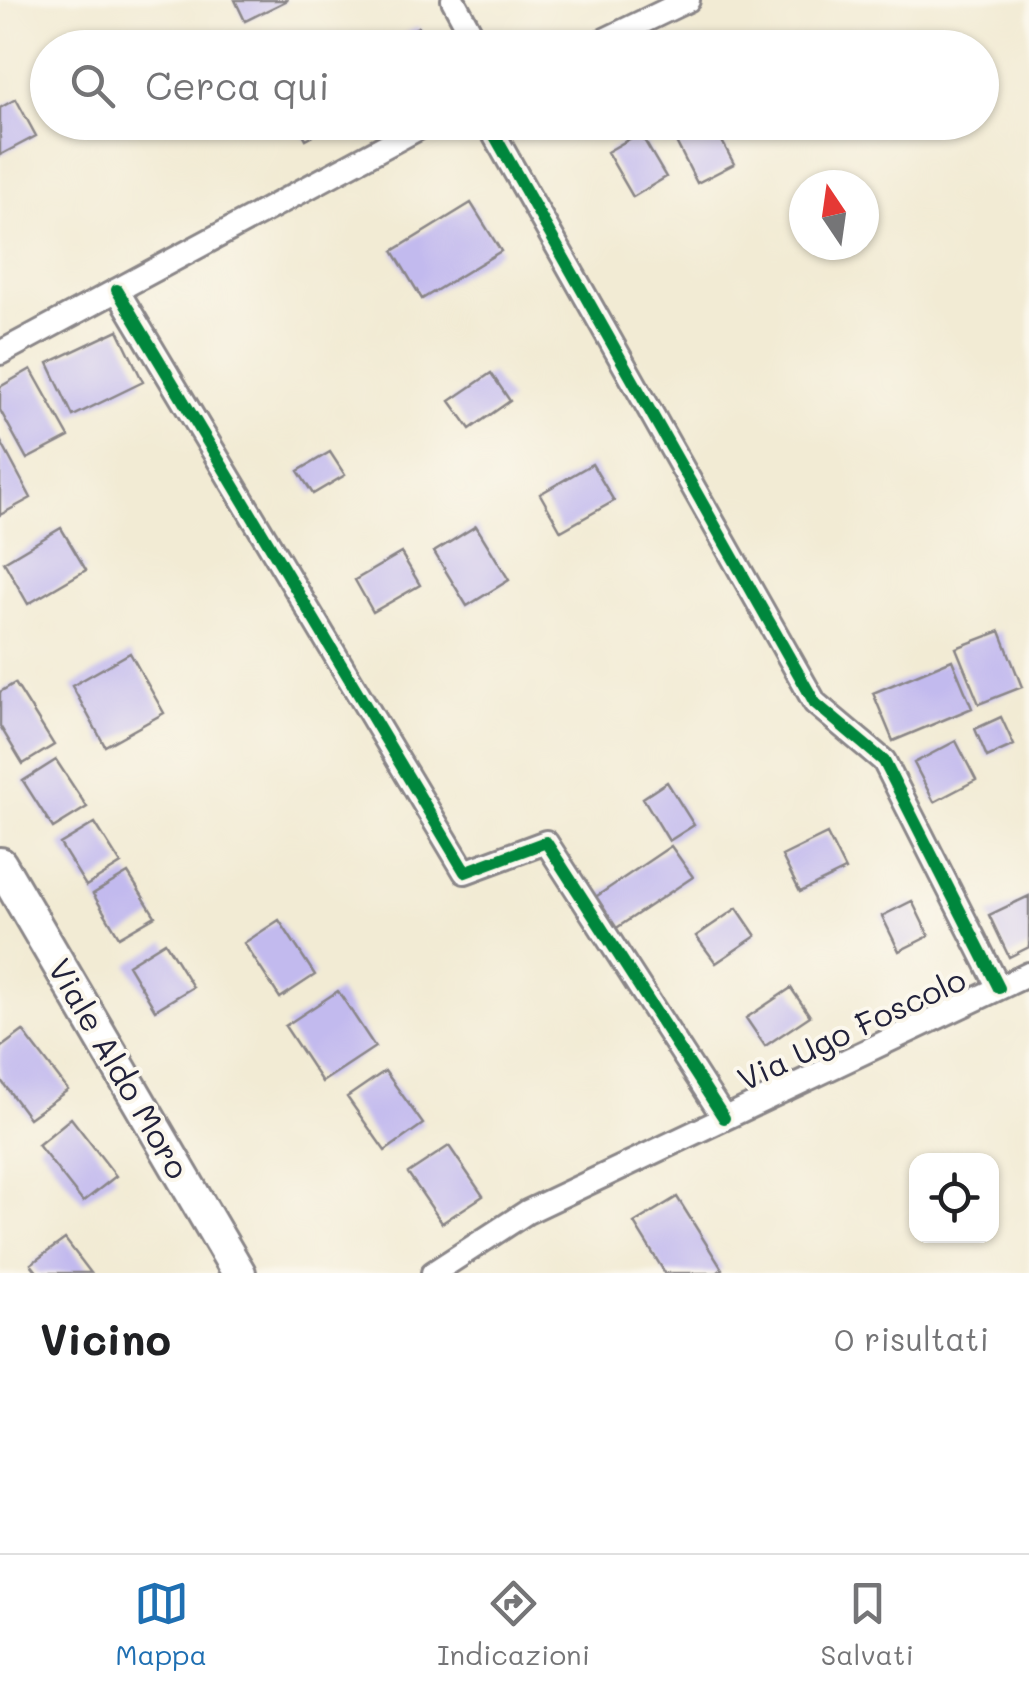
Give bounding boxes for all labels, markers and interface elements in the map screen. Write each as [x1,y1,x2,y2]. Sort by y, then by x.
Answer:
search box [30,30,999,140]
icon: search [65,58,120,113]
text: Cerca qui [145,60,330,110]
north arrow [789,170,879,260]
street label: Viale Aldo Moro [40,950,200,1186]
street label: Via Ugo Foscolo [730,957,972,1099]
map controls [909,1153,999,1243]
button: locate [909,1153,999,1243]
text: Vicino [40,1311,171,1366]
text: 0 risultati [834,1317,989,1359]
tab: Mappa [115,1576,207,1672]
tab: Indicazioni [437,1576,590,1672]
tab: Salvati [820,1576,914,1672]

